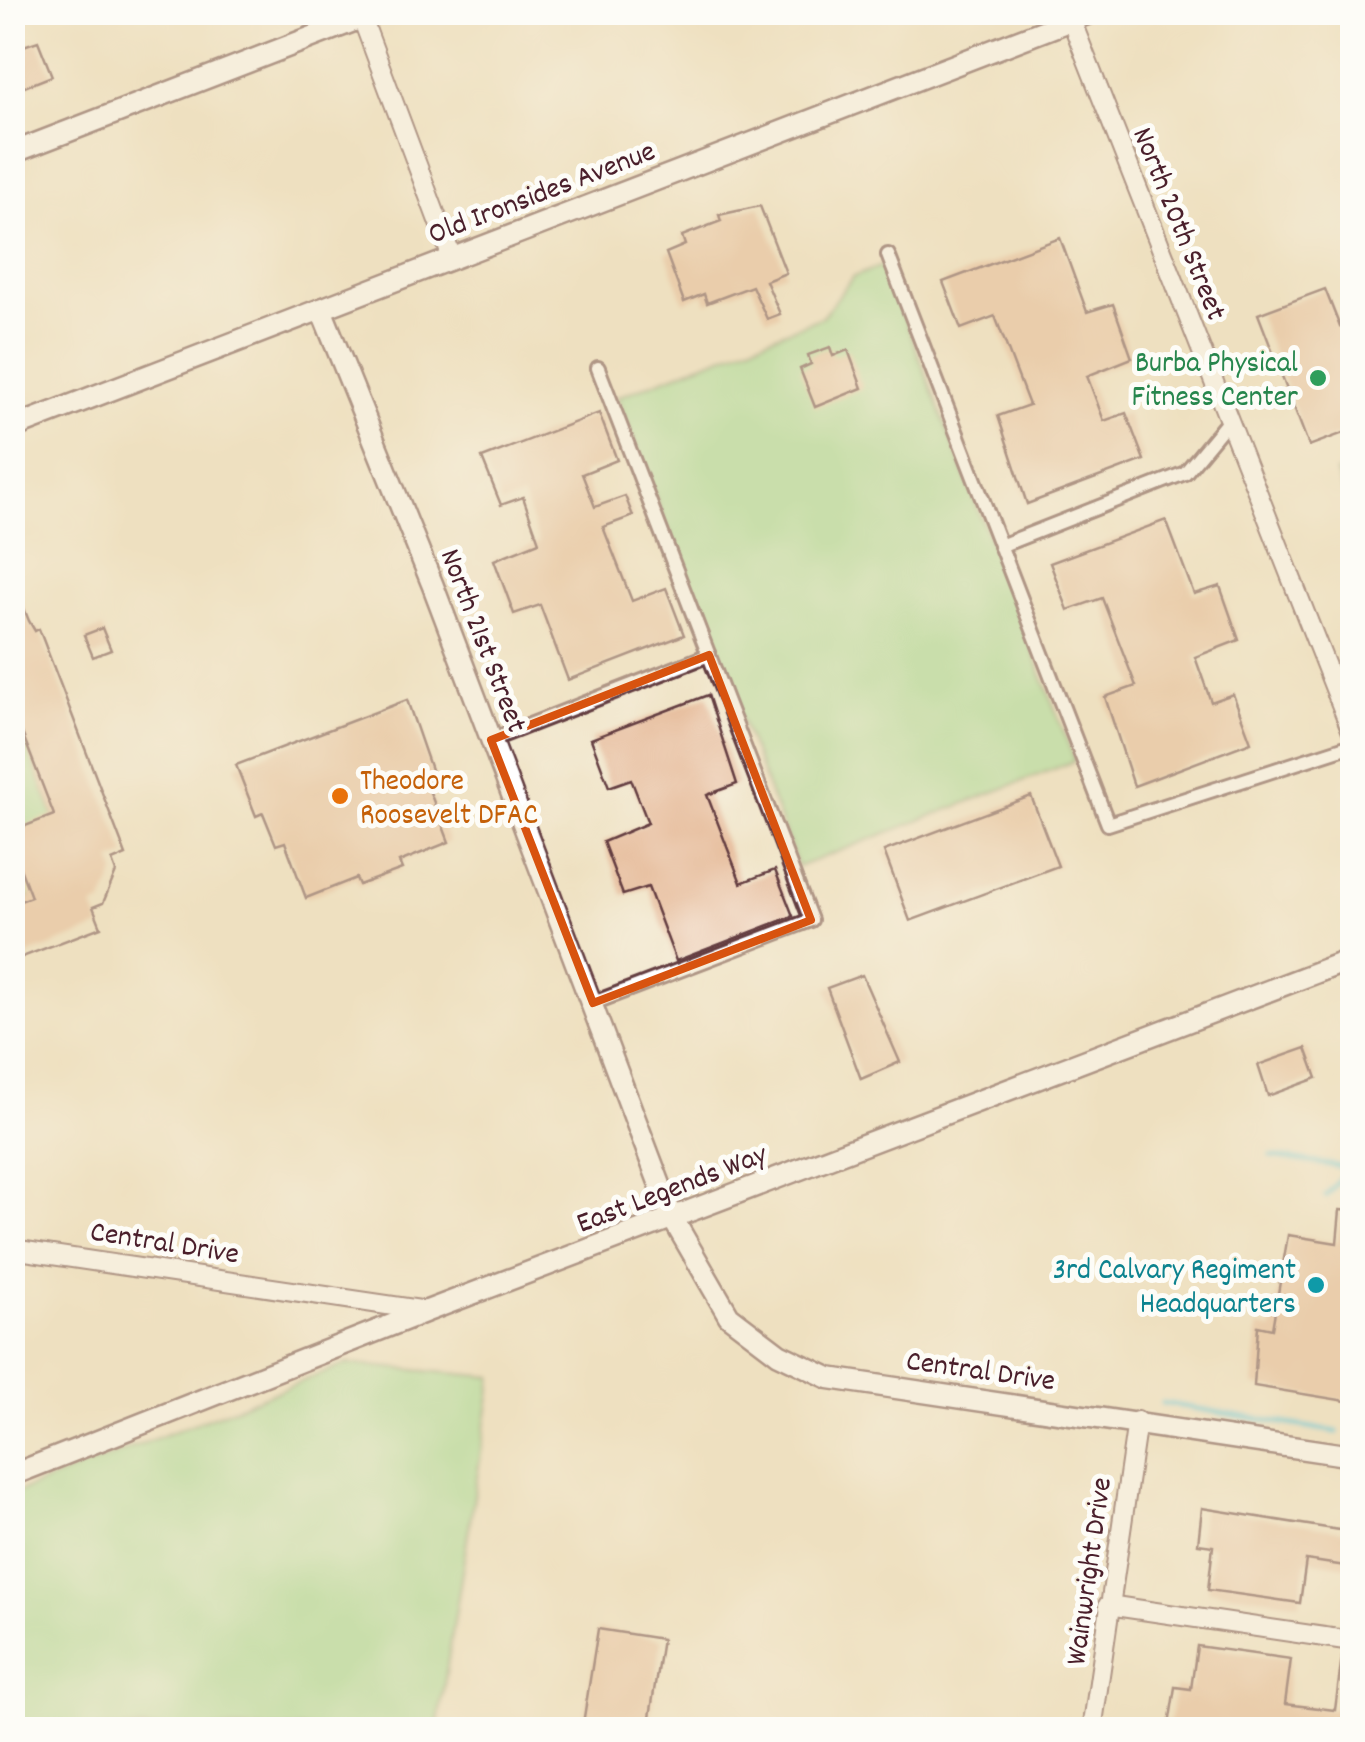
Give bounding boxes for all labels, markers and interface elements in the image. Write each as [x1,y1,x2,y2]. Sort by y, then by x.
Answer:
street label: North 20th Street [1118,122,1235,328]
street label: Old Ironsides Avenue [423,132,662,258]
place label: Burba Physical Fitness Center [1132,344,1298,421]
marker: Burba Physical Fitness Center [1307,367,1329,389]
street label: North 21st Street [426,543,536,740]
place label: Theodore Roosevelt DFAC [360,762,538,839]
marker: Theodore Roosevelt DFAC [329,785,351,807]
street label: East Legends Way [571,1135,775,1247]
street label: Central Drive [87,1212,242,1278]
place label: 3rd Calvary Regiment Headquarters [1053,1251,1296,1328]
marker: 3rd Calvary Regiment Headquarters [1305,1274,1327,1296]
street label: Central Drive [903,1342,1058,1405]
street label: Wainwright Drive [1057,1475,1126,1668]

